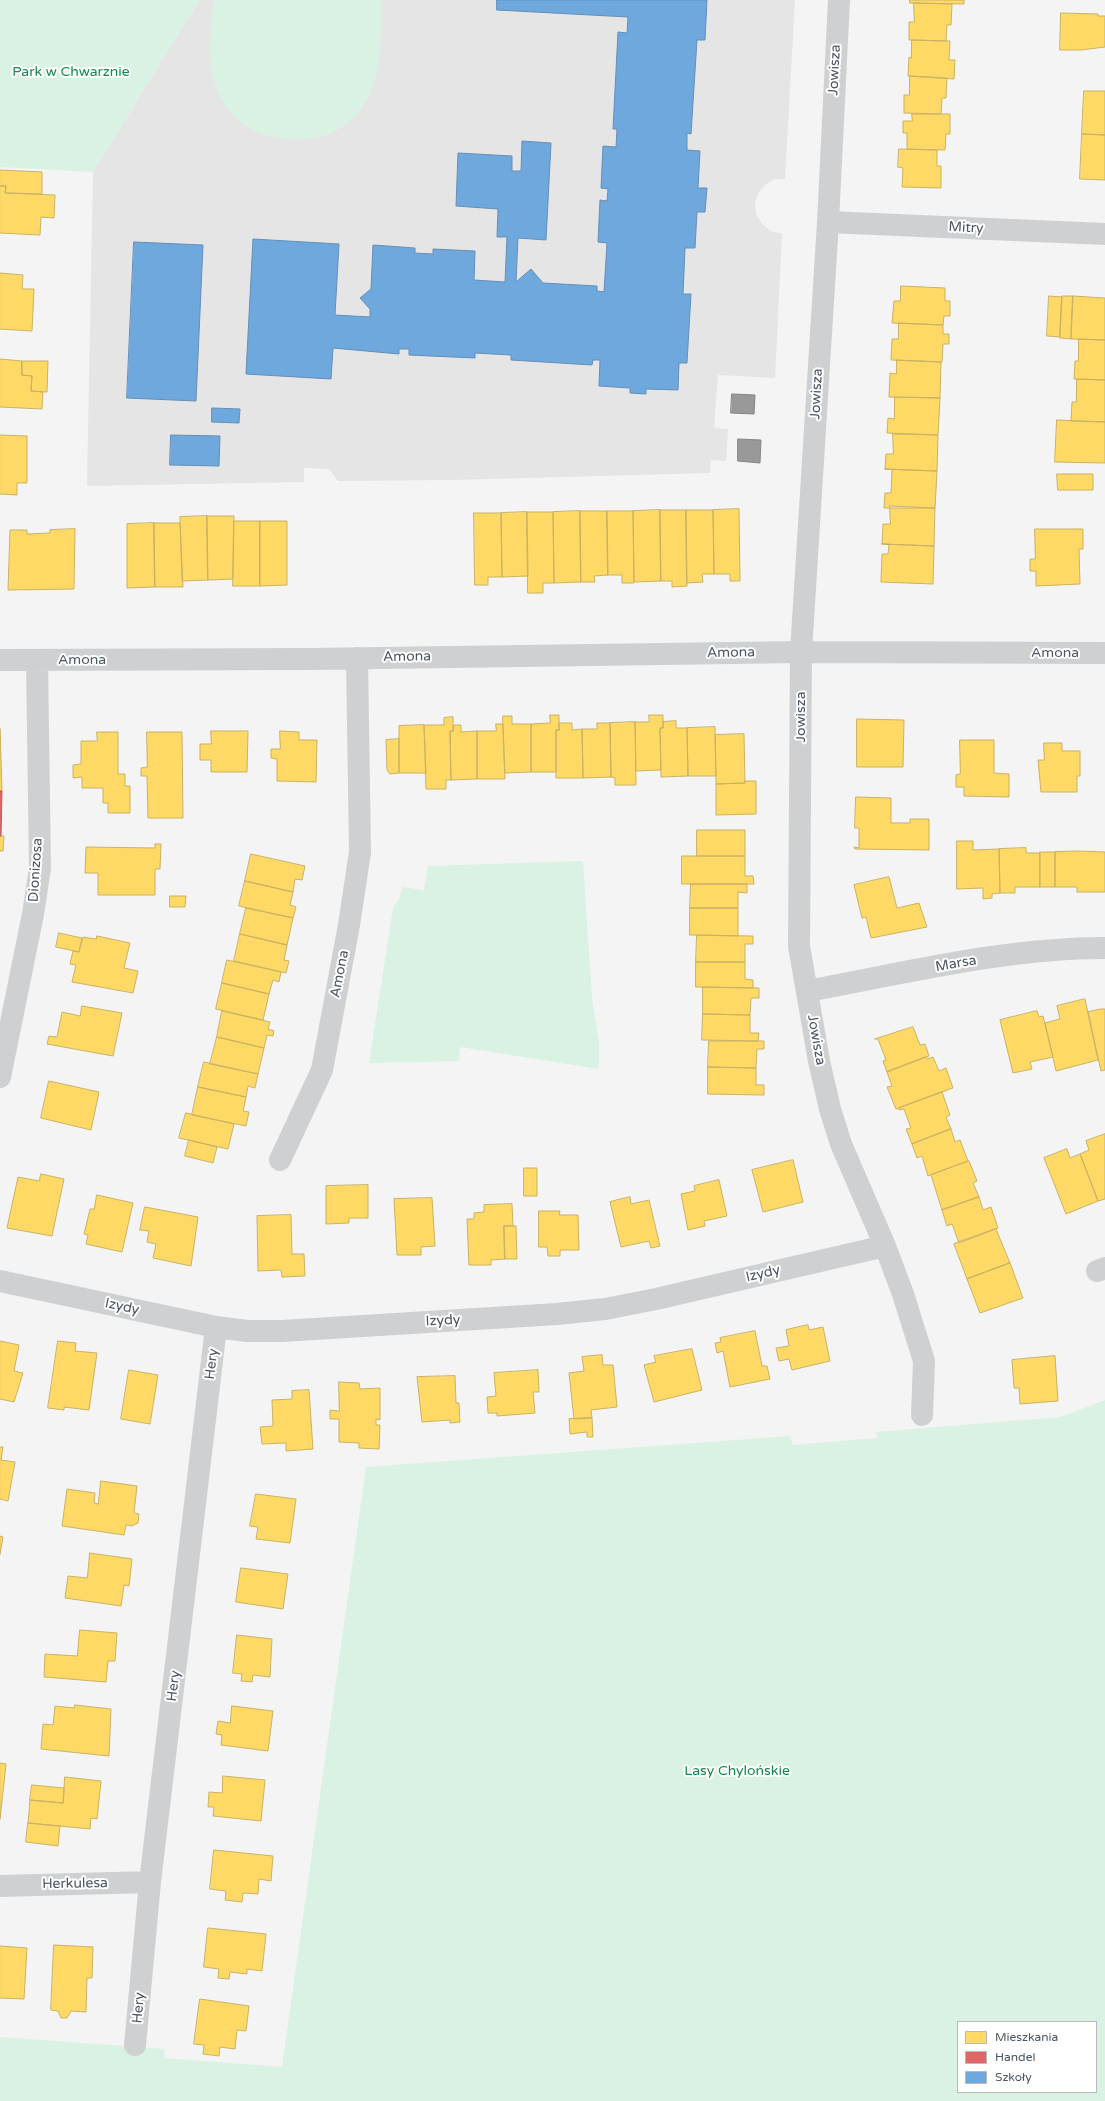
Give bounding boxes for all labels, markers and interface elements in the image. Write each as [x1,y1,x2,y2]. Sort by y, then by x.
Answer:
street label: Jowisza [825,44,845,96]
park label: Park w Chwarznie [12,64,130,80]
street label: Mitry [948,219,984,237]
street label: Jowisza [807,368,827,420]
street label: Amona [707,644,755,662]
street label: Amona [1031,645,1079,661]
street label: Amona [383,648,431,666]
street label: Amona [58,652,106,668]
street label: Jowisza [793,691,809,743]
street label: Dionizosa [25,837,47,903]
street label: Amona [327,949,353,999]
street label: Marsa [934,952,978,976]
street label: Jowisza [803,1013,829,1067]
street label: Izydy [744,1262,782,1286]
street label: Izydy [103,1295,141,1319]
street label: Izydy [425,1312,461,1330]
street label: Hery [202,1348,222,1380]
street label: Hery [164,1670,184,1702]
park label: Lasy Chylońskie [684,1763,790,1779]
street label: Herkulesa [42,1875,108,1893]
street label: Hery [129,1992,149,2024]
legend [957,2021,1097,2093]
text: Mieszkania [995,2030,1058,2044]
text: Handel [995,2050,1035,2064]
text: Szkoły [995,2070,1032,2084]

